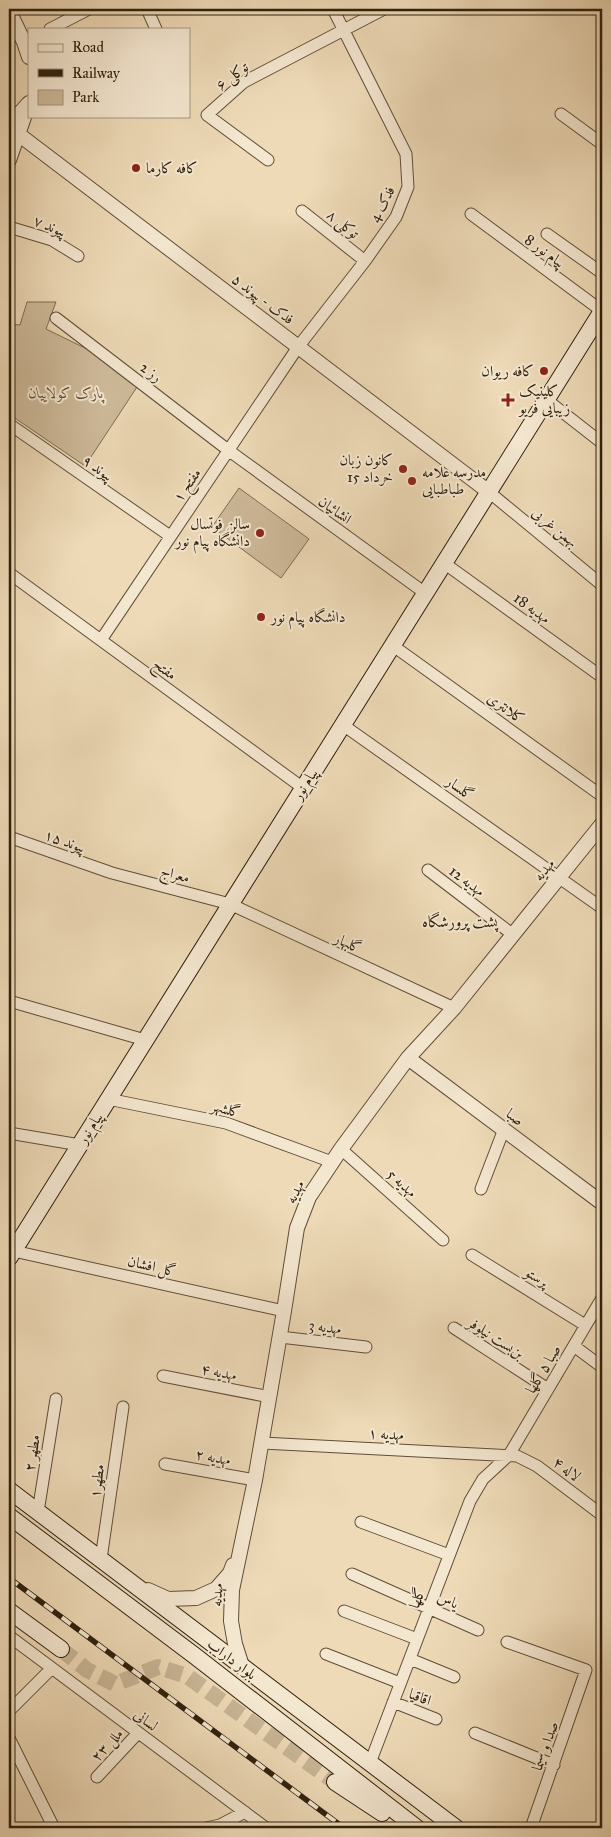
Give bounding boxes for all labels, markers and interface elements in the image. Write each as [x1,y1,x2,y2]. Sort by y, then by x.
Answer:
legend [28,28,190,118]
text: Road [72,38,104,56]
street label: توکلی ۶ [212,58,253,96]
text: Railway [72,64,121,82]
text: Park [72,88,99,106]
place label: کافه کارما [146,159,198,177]
marker: کافه کارما [130,162,142,174]
street label: فدک 4 [365,183,399,225]
street label: توکلی ۸ [322,206,363,244]
street label: پیوند ۷ [30,211,69,243]
street label: پیام نور 8 [519,230,569,275]
street label: فدک - پیوند ۵ [227,270,298,330]
street label: رز 2 [137,358,165,386]
place label: کافه ریوان [481,362,534,380]
marker: کافه ریوان [538,365,550,377]
place label: کلینیک زیبایی فریو [517,382,570,418]
park label: پارک کولاییان [28,384,105,404]
marker: کلینیک زیبایی فریو [501,393,515,407]
street label: پیوند ۹ [78,451,117,487]
place label: کانون زبان 15 خرداد [339,451,393,486]
marker: کانون زبان 15 خرداد [397,463,409,475]
place label: مدرسه علامه طباطبایی [422,463,486,499]
street label: مفتح ۱ [169,465,209,508]
marker: مدرسه علامه طباطبایی [406,475,418,487]
street label: انشائیان [315,492,355,528]
street label: بهمن غربی [527,503,582,553]
place label: سالن فوتسال دانشگاه پیام نور [173,515,250,554]
marker: سالن فوتسال دانشگاه پیام نور [254,527,266,539]
street label: مهدیه 18 [510,589,554,628]
place label: دانشگاه پیام نور [269,607,346,630]
marker: دانشگاه پیام نور [255,611,267,623]
street label: مفتح [147,654,180,688]
street label: کلانتری [484,689,528,727]
street label: پیام نور [287,765,325,807]
street label: گلسار [441,771,477,804]
street label: پیوند ۱۵ [41,826,88,858]
street label: مهدیه [530,855,559,885]
street label: معراج [157,861,192,890]
street label: مهدیه 12 [445,862,489,901]
district label: پشت پرورشگاه [422,911,499,933]
street label: گلبهار [329,928,364,958]
street label: گلشهر [207,1096,243,1122]
street label: صبا [503,1105,527,1129]
street label: پیام نور [72,1109,110,1151]
street label: مهدیه 5 [383,1165,421,1202]
street label: مهدیه [282,1177,309,1207]
street label: گل افشان [126,1252,178,1281]
street label: پرستو [520,1262,553,1293]
street label: بن‌بست نیلوفر [462,1312,528,1364]
street label: مهدیه 3 [308,1316,343,1339]
street label: صبا ۵ گلها [521,1341,565,1397]
street label: مهدیه ۴ [200,1360,238,1385]
street label: مهدیه ۱ [368,1424,404,1445]
street label: مطهر ۲ [20,1433,45,1473]
street label: مهدیه ۲ [194,1445,232,1470]
street label: لاله ۴ [550,1453,584,1485]
street label: مطهر۱ [86,1463,109,1499]
street label: مهدیه [207,1582,228,1607]
street label: گلها [405,1585,429,1611]
street label: یاس [435,1588,462,1613]
street label: بلوار داراب [204,1635,260,1683]
street label: اقاقیا [406,1685,434,1709]
street label: لسانی [130,1705,162,1735]
street label: صدا و سیما [528,1719,562,1773]
street label: ملل ۲۳ [87,1725,127,1766]

